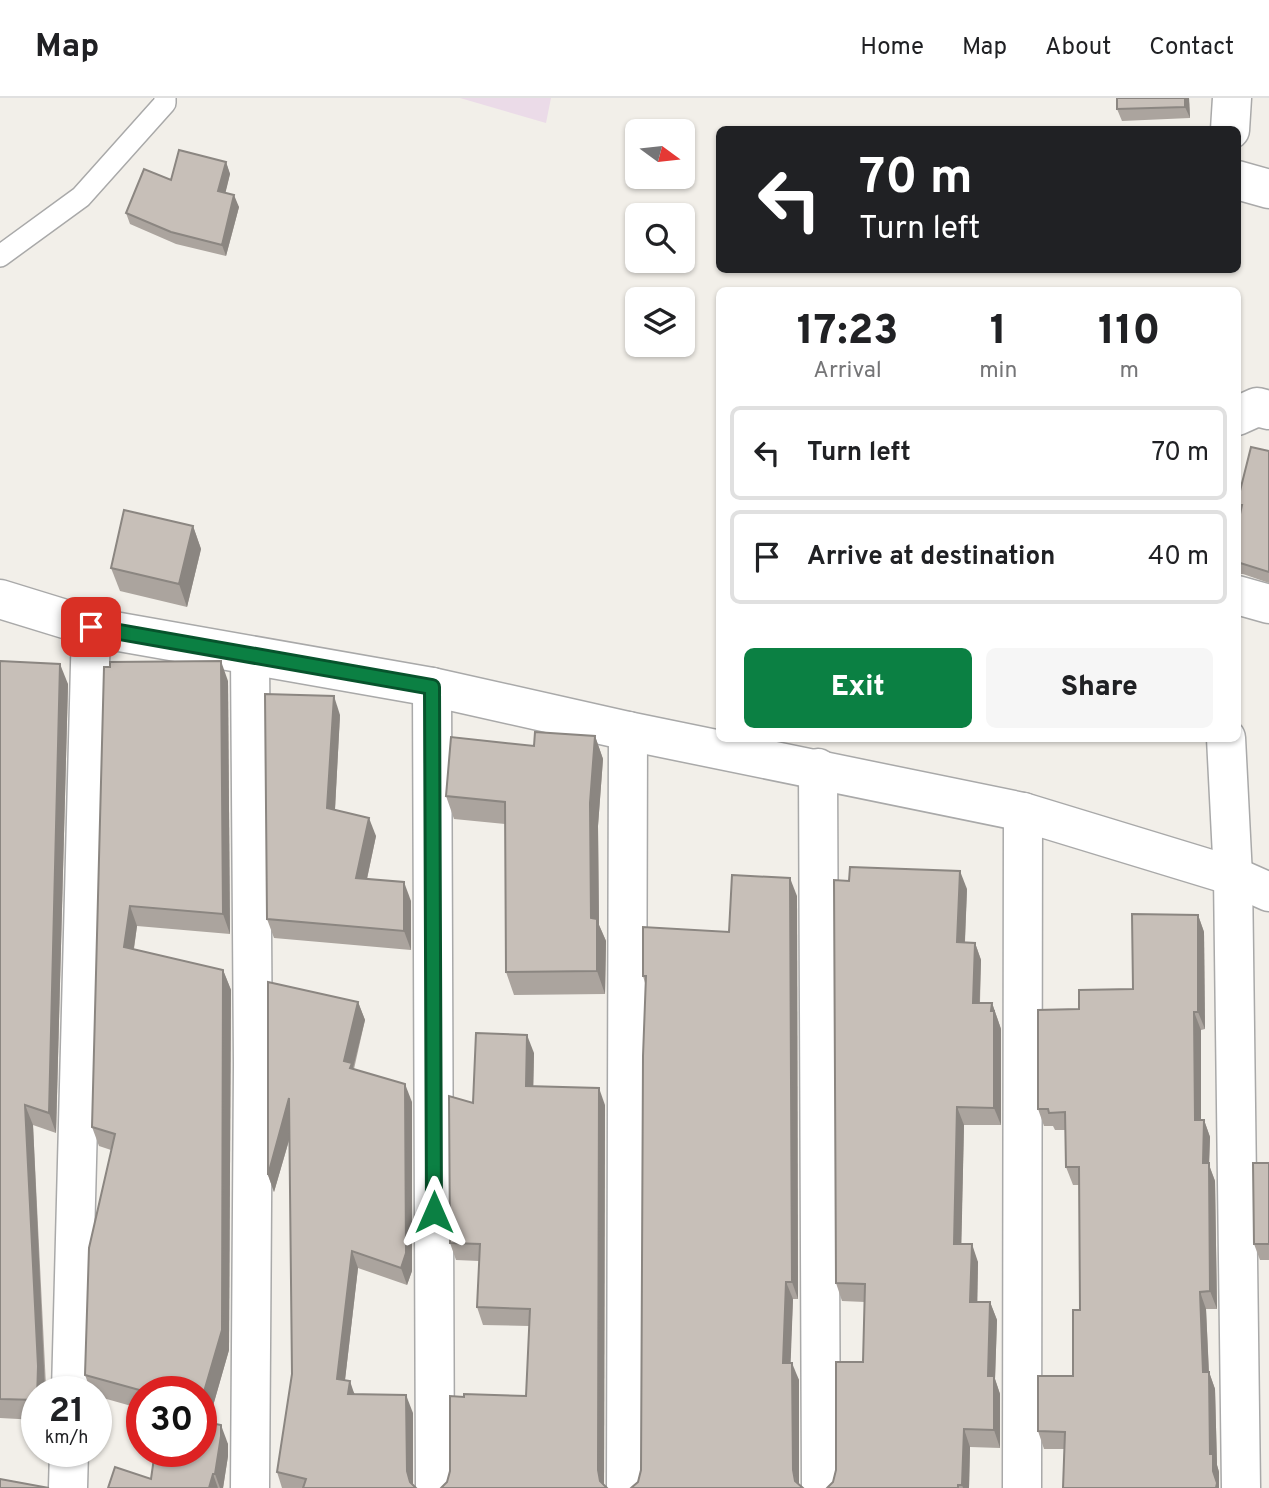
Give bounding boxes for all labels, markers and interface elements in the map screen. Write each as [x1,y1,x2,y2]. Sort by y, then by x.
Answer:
text: Map [35,27,99,69]
text: Home [860,33,924,63]
text: Map [962,33,1007,63]
text: About [1045,33,1111,63]
text: Contact [1149,33,1234,63]
north arrow [625,119,695,189]
map controls [625,119,695,357]
text: 70 m [859,149,973,211]
icon: left [744,154,835,245]
button: search [625,203,695,273]
text: Turn left [859,210,980,250]
button: layers [625,287,695,357]
text: 17:23 [797,306,898,359]
text: 1 [990,306,1007,359]
text: 110 [1098,306,1160,359]
text: Arrival [813,357,882,386]
text: min [979,357,1017,386]
text: m [1119,357,1139,386]
icon: left [748,434,786,472]
text: Turn left [807,437,911,470]
text: 70 m [1151,437,1209,470]
icon: arrive [748,538,786,576]
text: Arrive at destination [807,541,1055,574]
text: 40 m [1148,541,1209,574]
pin [61,597,121,657]
icon: arrive [72,608,110,646]
button: Exit [744,648,972,728]
button: Share [986,648,1213,728]
position arrow [397,1175,471,1249]
speed limit sign: 30 [126,1376,217,1467]
text: 21 [49,1390,84,1434]
text: km/h [45,1427,88,1450]

